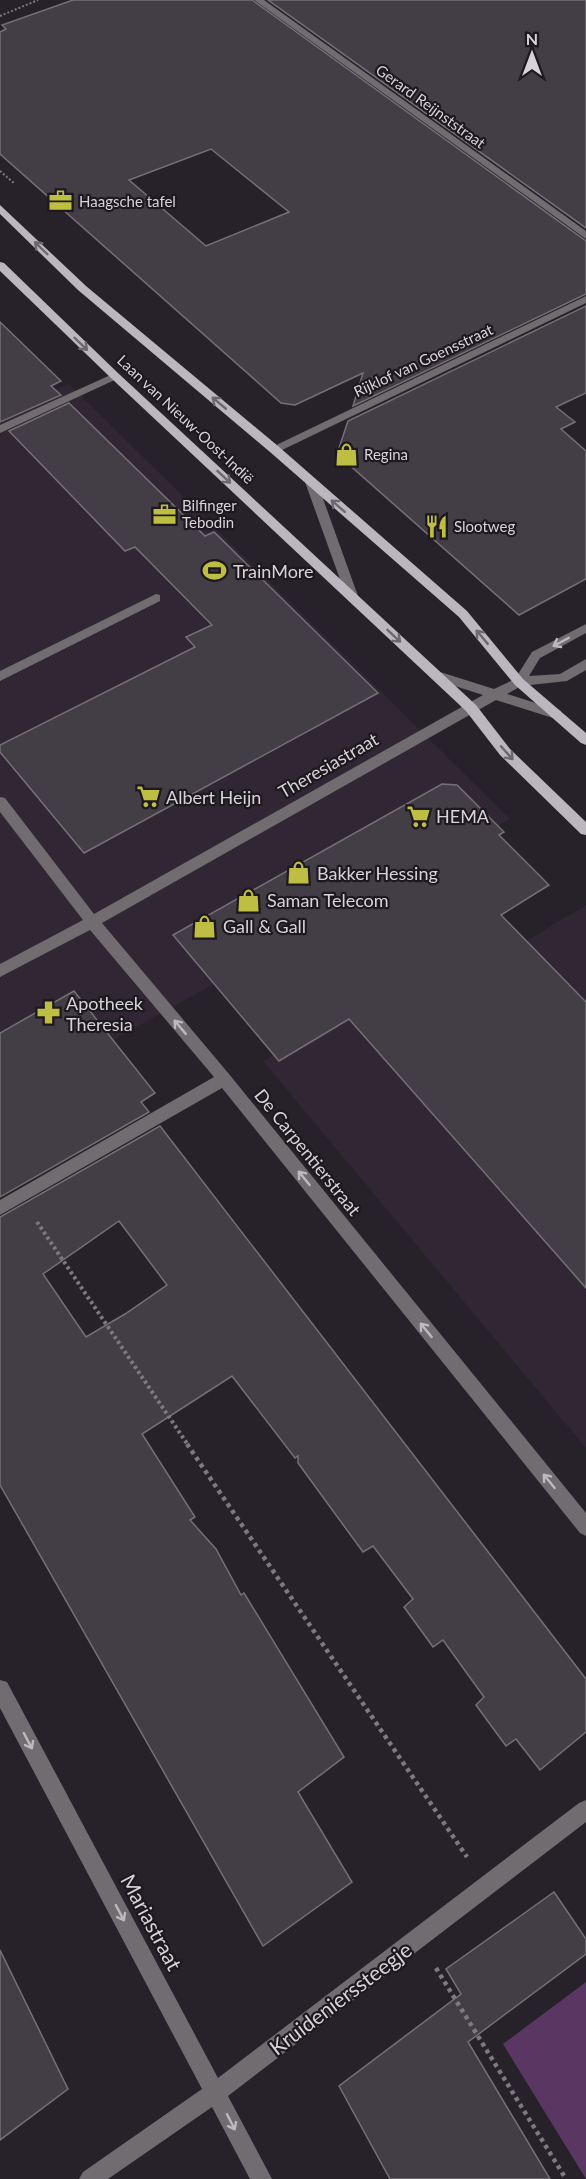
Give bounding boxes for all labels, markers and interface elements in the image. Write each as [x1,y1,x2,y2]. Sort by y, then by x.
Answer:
north arrow [502,24,562,84]
text: N [526,29,538,48]
street label: Gerard Reijnststraat [373,60,490,152]
office icon: Haagsche tafel [48,188,74,214]
place label: Haagsche tafel [79,192,176,210]
one-way arrow [34,240,49,255]
street label: Rijklof van Goensstraat [351,320,496,400]
one-way arrow [74,336,89,351]
street label: Laan van Nieuw-Oost-Indië [114,351,258,487]
one-way arrow [212,396,227,410]
shop icon: Regina [333,441,359,467]
place label: Regina [364,445,408,463]
one-way arrow [216,470,231,484]
place label: Bilfinger Tebodin [182,496,237,531]
one-way arrow [331,499,346,513]
office icon: Bilfinger Tebodin [151,501,177,527]
restaurant icon: Slootweg [423,513,449,539]
place label: Slootweg [454,517,515,535]
sports icon: TrainMore [202,558,228,584]
place label: TrainMore [233,560,314,582]
one-way arrow [386,629,401,643]
one-way arrow [475,630,489,645]
one-way arrow [553,636,570,648]
street label: Theresiastraat [274,727,382,802]
one-way arrow [500,746,514,761]
supermarket icon: Albert Heijn [135,784,161,810]
place label: Albert Heijn [166,786,261,808]
supermarket icon: HEMA [405,803,431,829]
place label: HEMA [436,805,490,827]
shop icon: Bakker Hessing [286,860,312,886]
place label: Bakker Hessing [317,862,438,884]
shop icon: Saman Telecom [236,887,262,913]
place label: Saman Telecom [267,889,389,911]
shop icon: Gall & Gall [192,913,218,939]
place label: Gall & Gall [223,915,306,937]
place label: Apotheek Theresia [66,992,144,1035]
pharmacy icon: Apotheek Theresia [35,1000,61,1026]
one-way arrow [174,1019,187,1035]
street label: De Carpentierstraat [250,1084,366,1220]
one-way arrow [297,1170,310,1186]
one-way arrow [420,1322,433,1338]
one-way arrow [543,1473,556,1489]
one-way arrow [22,1732,34,1749]
street label: Mariastraat [116,1870,188,1975]
one-way arrow [114,1904,126,1921]
street label: Kruidenierssteegje [264,1936,416,2060]
one-way arrow [226,2113,238,2131]

